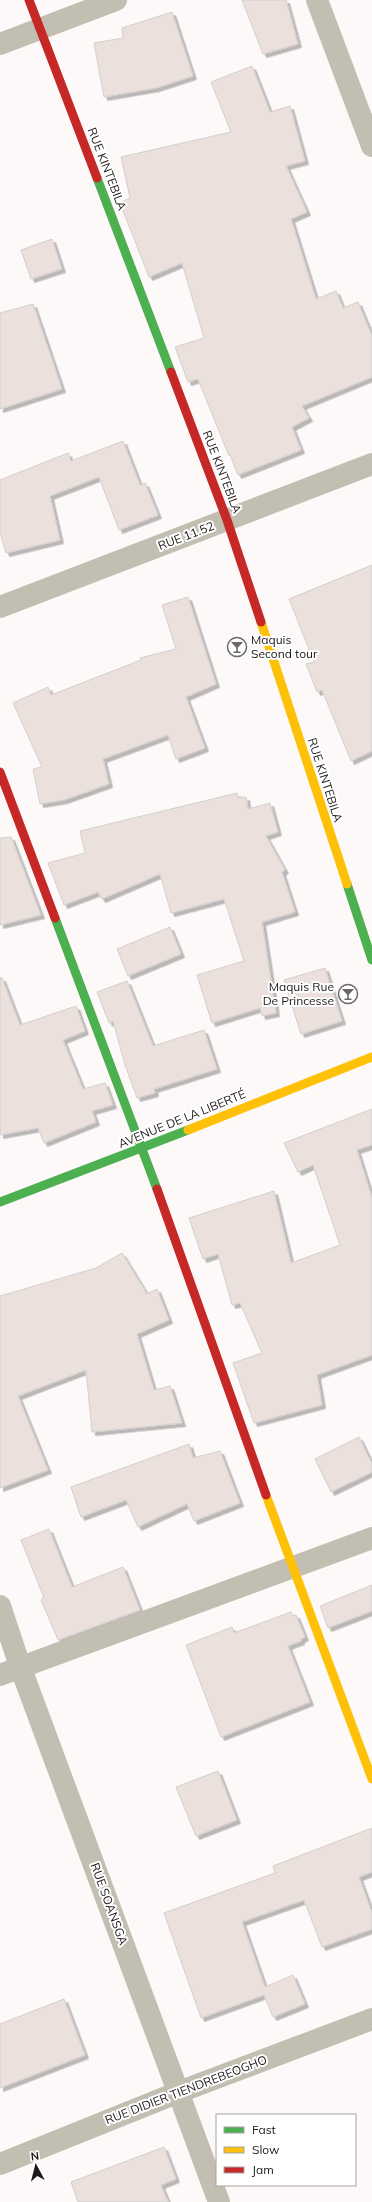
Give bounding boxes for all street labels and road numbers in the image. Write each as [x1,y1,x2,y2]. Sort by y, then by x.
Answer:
street label: RUE KINTEBILA [85,125,130,213]
street label: RUE KINTEBILA [200,428,245,516]
street label: RUE 11.52 [156,518,216,553]
street label: RUE KINTEBILA [305,736,346,824]
street label: AVENUE DE LA LIBERTÉ [116,1086,248,1151]
street label: RUE SOANSGA [88,1861,131,1947]
street label: RUE DIDIER TIENDREBEOGHO [103,2052,269,2127]

